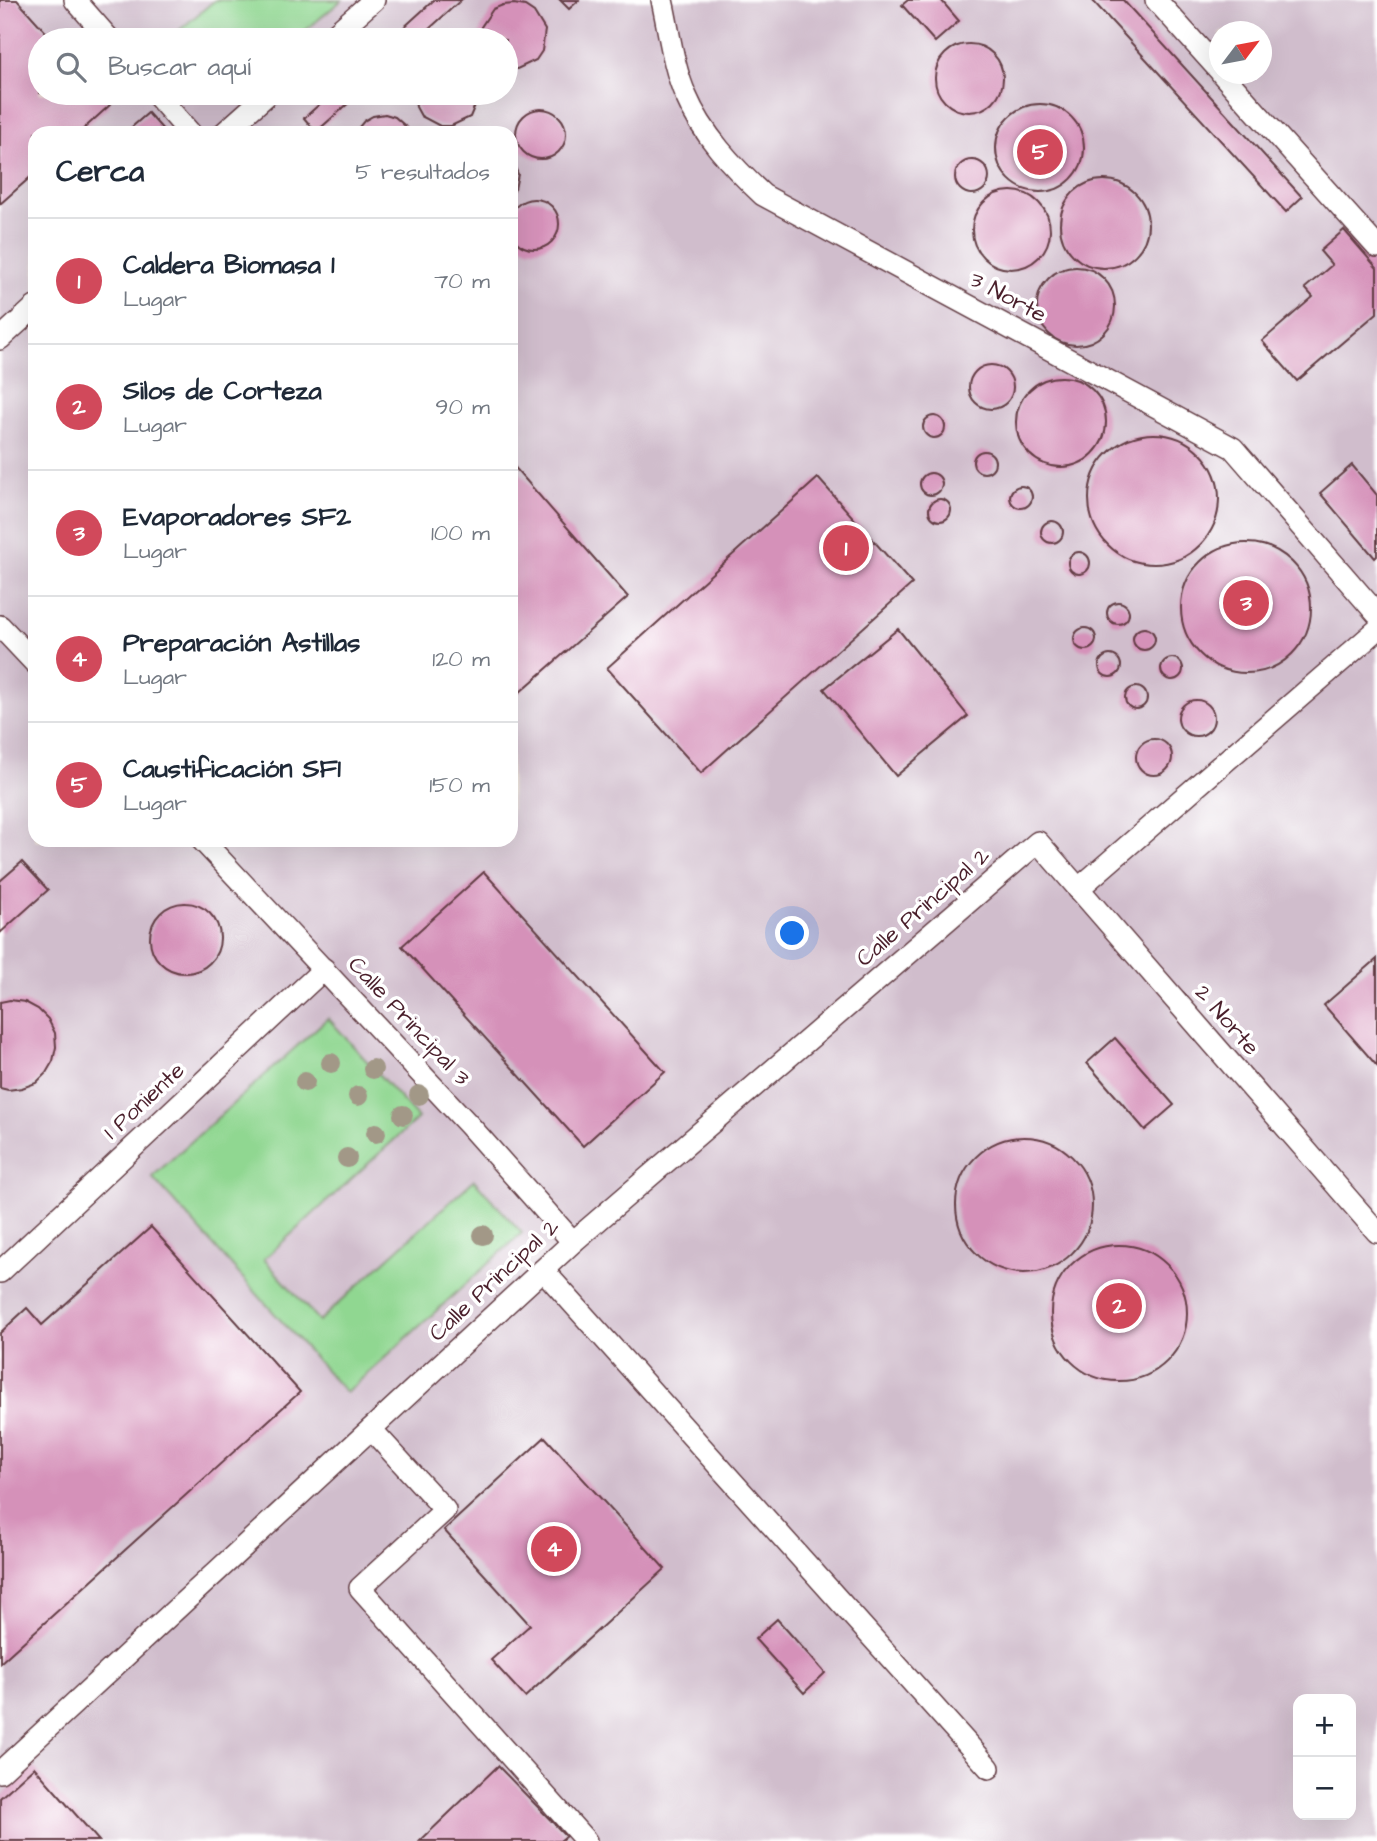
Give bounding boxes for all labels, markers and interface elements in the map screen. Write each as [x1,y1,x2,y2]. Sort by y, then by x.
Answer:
north arrow [1209,21,1272,84]
search box [28,28,518,105]
icon: search [52,48,90,86]
text: Buscar aquí [108,49,251,85]
pin: 5 [1017,126,1063,178]
text: Cerca [56,151,144,193]
text: 5 resultados [355,156,490,188]
text: Caldera Biomasa 1 [123,247,335,283]
street label: 3 Norte [964,263,1052,331]
text: 1 [78,265,80,297]
text: 70 m [434,265,490,297]
text: Lugar [123,283,187,315]
text: Silos de Corteza [123,373,322,409]
text: 2 [72,391,86,423]
text: 90 m [435,391,490,423]
text: Lugar [123,409,187,441]
text: Evaporadores SF2 [123,499,351,535]
text: 3 [73,517,85,549]
text: 100 m [431,517,490,549]
pin: 1 [823,522,869,574]
text: Lugar [123,535,187,567]
pin: 3 [1223,577,1269,629]
text: Preparación Astillas [123,625,360,661]
text: 4 [71,643,87,675]
text: 120 m [432,643,490,675]
text: Lugar [123,661,187,693]
text: Caustificación SF1 [123,751,341,787]
text: 5 [71,769,87,801]
text: 150 m [429,769,490,801]
text: Lugar [123,787,187,819]
street label: Calle Principal 2 [849,840,997,974]
your location [775,916,809,950]
street label: Calle Principal 3 [341,949,478,1093]
street label: 2 Norte [1187,978,1267,1062]
street label: 1 Poniente [96,1055,192,1147]
street label: Calle Principal 2 [422,1211,566,1349]
pin: 2 [1096,1280,1142,1332]
pin: 4 [531,1523,577,1575]
map controls [1293,1694,1356,1820]
button: + [1293,1694,1356,1757]
button: − [1293,1757,1356,1820]

